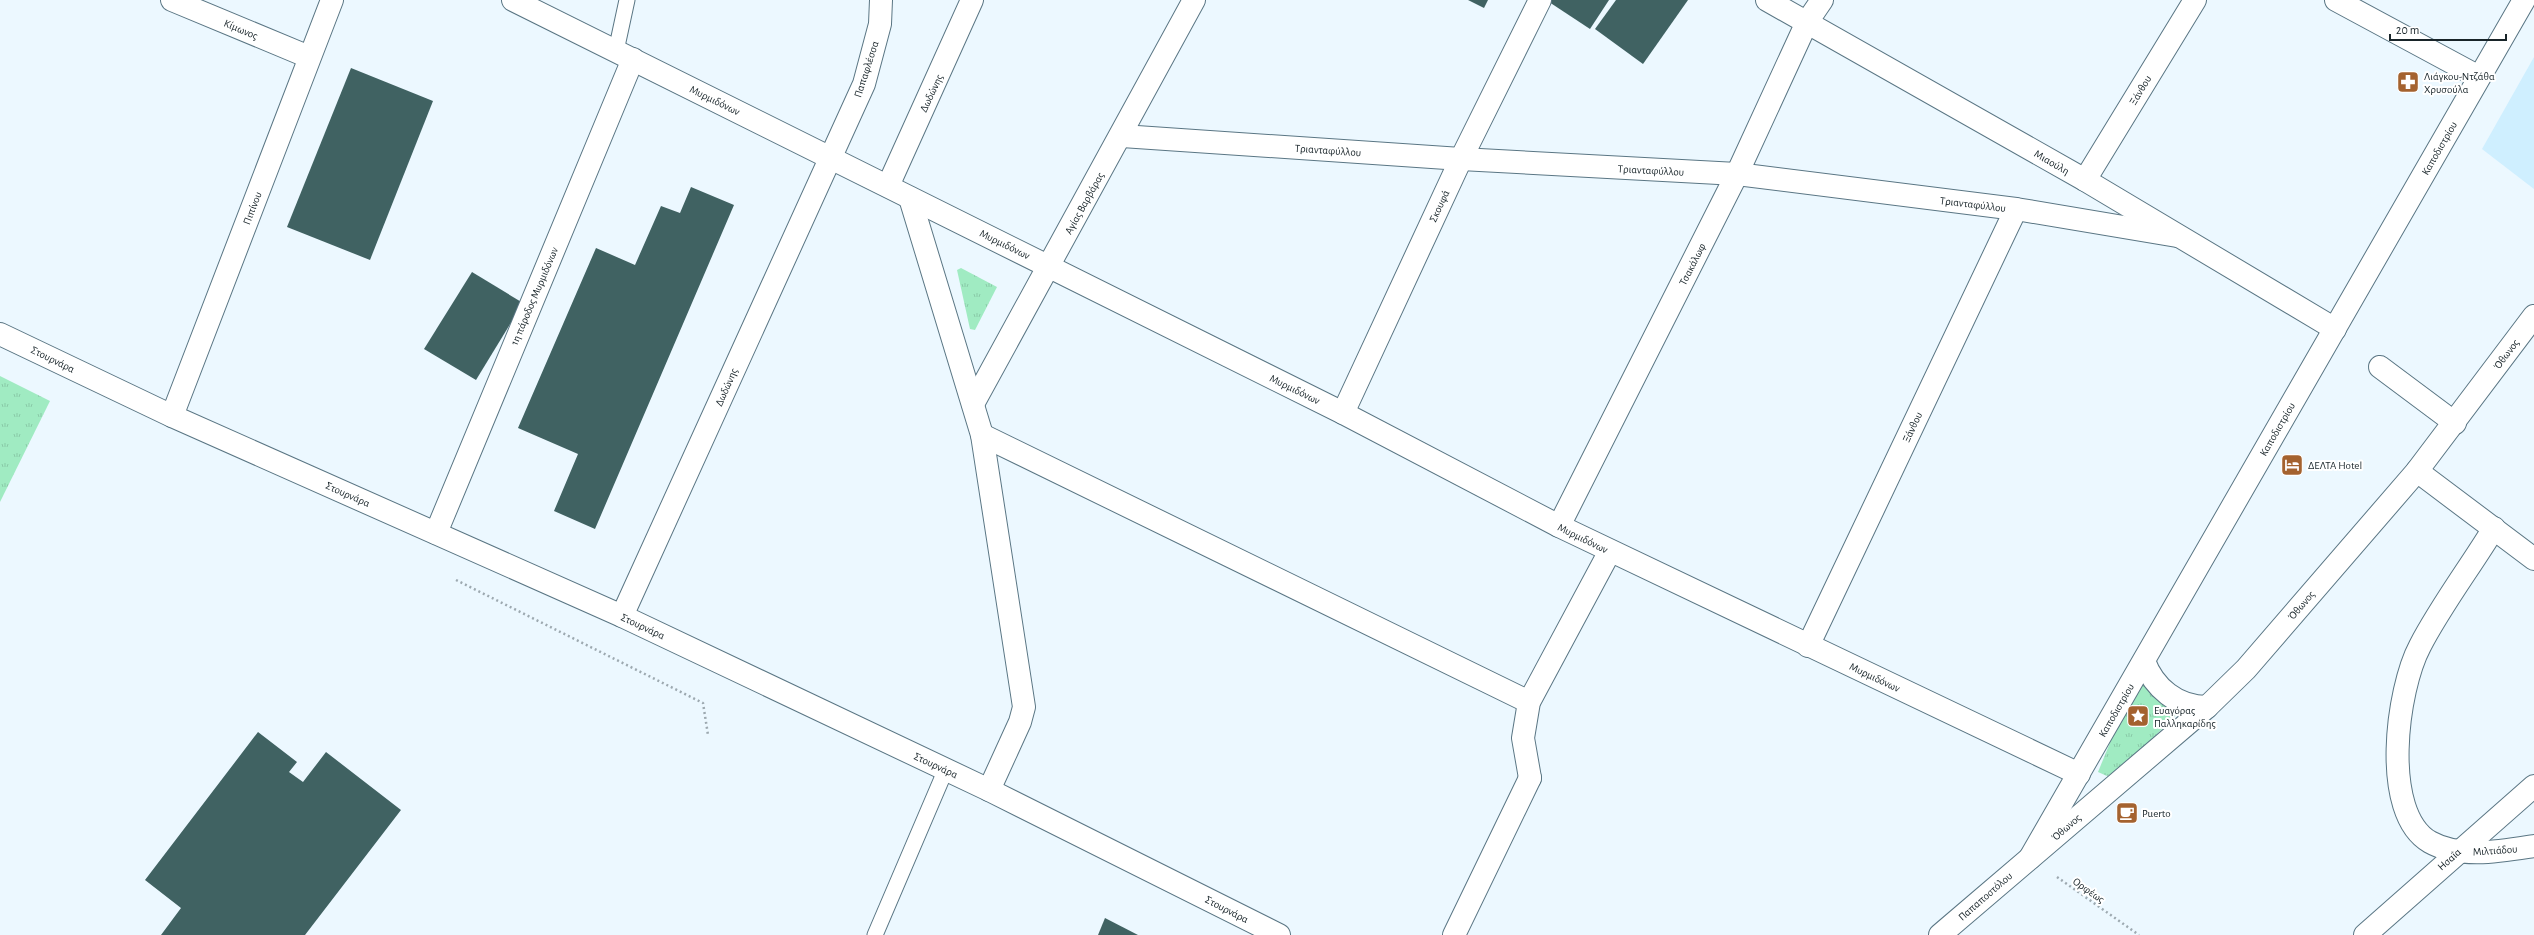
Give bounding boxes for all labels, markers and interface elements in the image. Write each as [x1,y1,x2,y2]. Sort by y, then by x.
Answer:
scale bar [2390,16,2506,42]
street label: Κίμωνος [222,17,259,42]
text: 20 m [2396,24,2419,36]
street label: Παπαφλέσσα [852,39,881,99]
pharmacy icon: Λιάγκου-Ντζάθα Χρυσούλα [2395,69,2421,95]
place label: Λιάγκου-Ντζάθα Χρυσούλα [2424,71,2495,95]
street label: Δωδώνης [918,73,945,114]
street label: Ξάνθου [2127,74,2153,107]
street label: Μυρμιδόνων [688,84,742,118]
street label: Καποδιστρίου [2420,119,2459,177]
street label: Τριανταφύλλου [1294,143,1361,158]
street label: Μιαούλη [2032,148,2071,177]
street label: Τριανταφύλλου [1618,163,1684,178]
street label: Αγίας Βαρβάρας [1063,170,1106,236]
street label: Σκουφά [1427,188,1452,224]
street label: Πιπίνου [241,190,264,226]
street label: Τριανταφύλλου [1939,195,2007,214]
street label: Μυρμιδόνων [978,228,1032,262]
street label: Τσακάλωφ [1677,241,1708,287]
street label: 1η πάροδος Μυρμιδόνων [509,245,560,347]
street label: Όθωνος [2492,337,2521,371]
street label: Στουρνάρα [29,344,77,375]
street label: Δωδώνης [713,367,740,408]
street label: Μυρμιδόνων [1268,373,1322,407]
street label: Καποδιστρίου [2258,400,2297,458]
street label: Ξάνθου [1901,410,1924,444]
hotel icon: ΔΕΛΤΑ Hotel [2279,452,2305,478]
place label: ΔΕΛΤΑ Hotel [2308,460,2362,471]
street label: Στουρνάρα [324,480,372,509]
street label: Μυρμιδόνων [1556,522,1610,556]
street label: Όθωνος [2286,589,2317,622]
street label: Στουρνάρα [619,612,667,642]
street label: Μυρμιδόνων [1848,661,1902,694]
street label: Καποδιστρίου [2097,681,2136,739]
place icon: Ευαγόρας Παλληκαρίδης [2125,703,2151,729]
place label: Ευαγόρας Παλληκαρίδης [2154,705,2216,729]
street label: Στουρνάρα [912,751,960,781]
cafe icon: Puerto [2114,800,2140,826]
place label: Puerto [2142,808,2171,819]
street label: Όθωνος [2050,812,2083,843]
street label: Μιλτιάδου [2472,843,2518,858]
street label: Ησαΐα [2436,846,2463,873]
street label: Παπαποστόλου [1956,870,2014,923]
street label: Ορφέως [2071,876,2106,905]
street label: Στουρνάρα [1203,894,1250,925]

